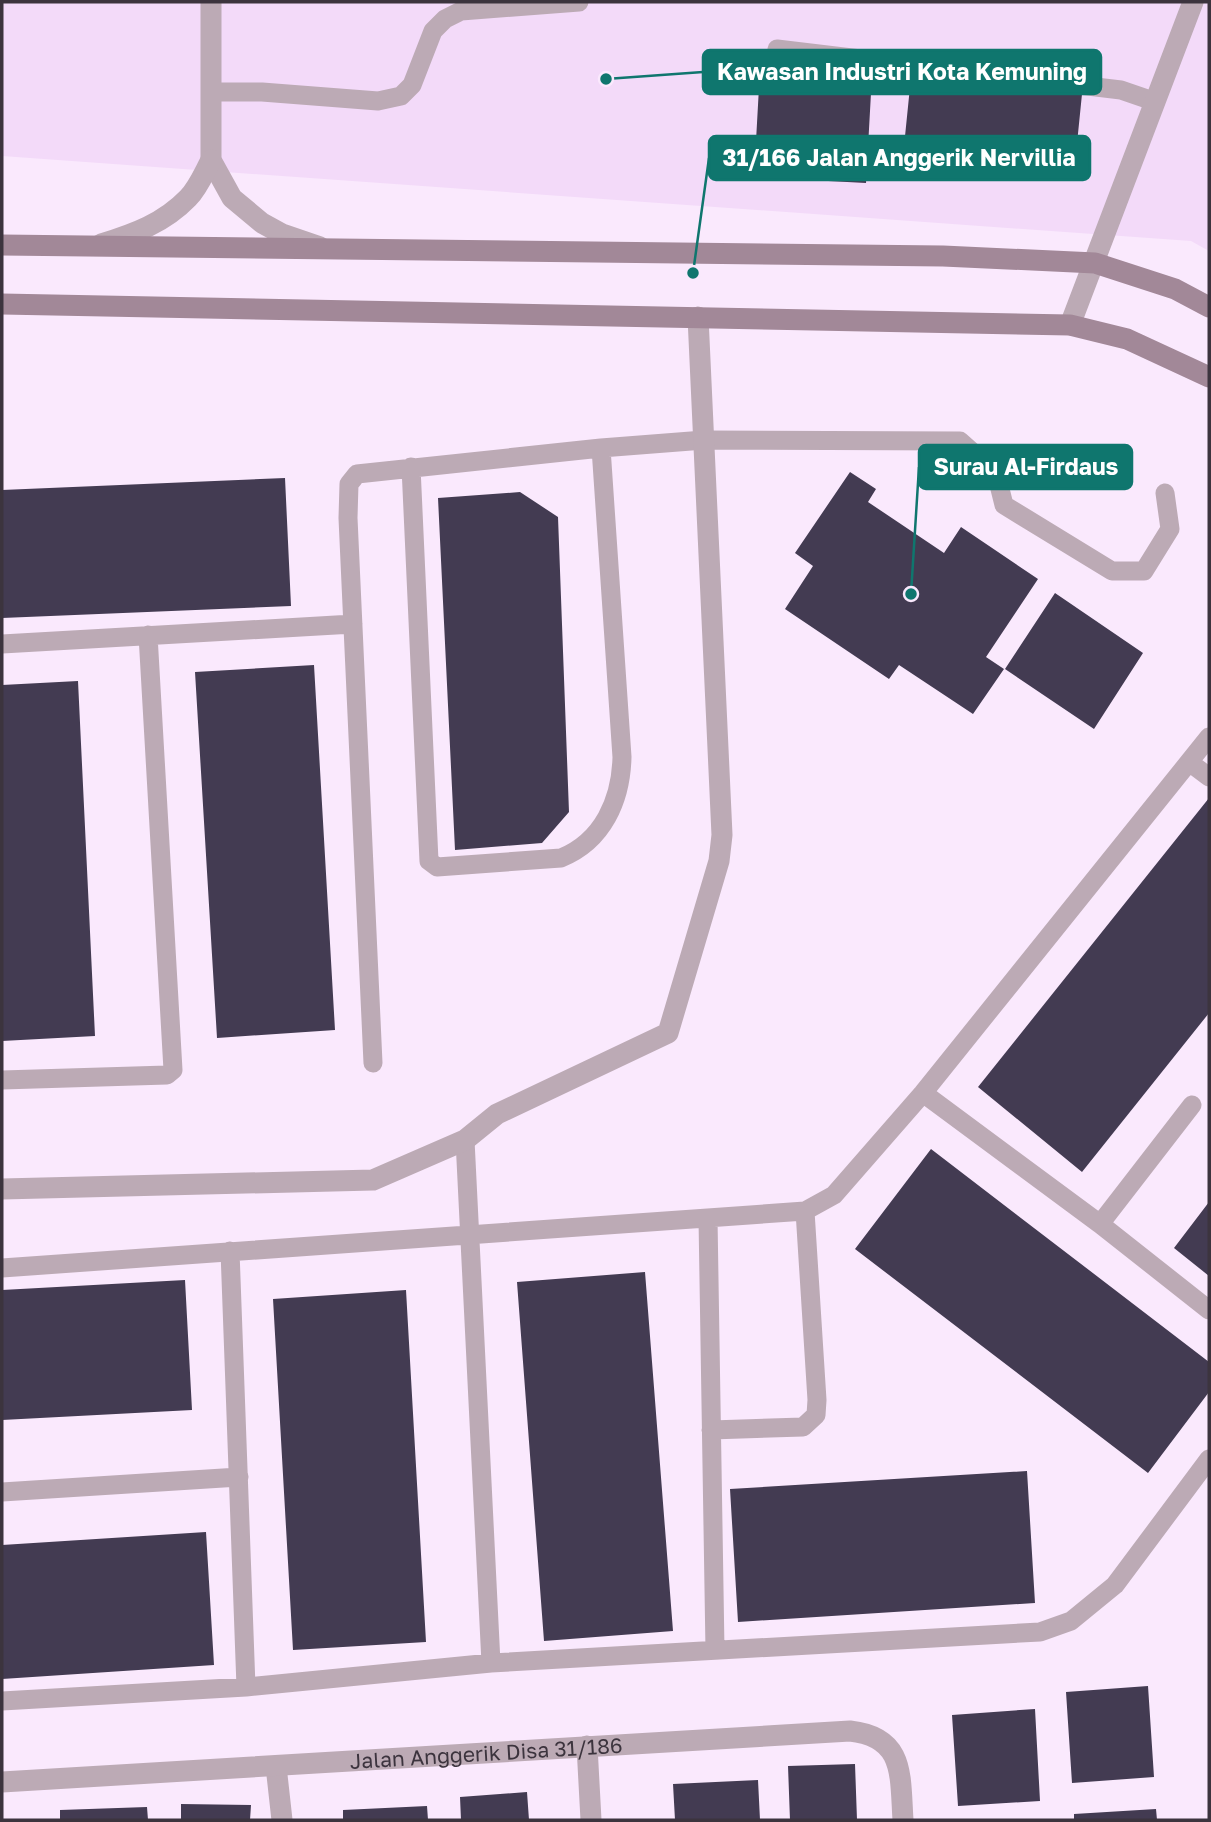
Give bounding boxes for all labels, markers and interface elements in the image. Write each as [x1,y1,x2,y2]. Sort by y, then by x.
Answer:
callout: Kawasan Industri Kota Kemuning [703,50,1101,94]
text: Kawasan Industri Kota Kemuning [717,57,1087,85]
callout: 31/166 Jalan Anggerik Nervillia [709,136,1090,180]
text: 31/166 Jalan Anggerik Nervillia [722,143,1076,171]
callout: Surau Al-Firdaus [919,445,1132,489]
text: Surau Al-Firdaus [934,452,1119,480]
street label: Jalan Anggerik Disa 31/186 [349,1732,623,1774]

